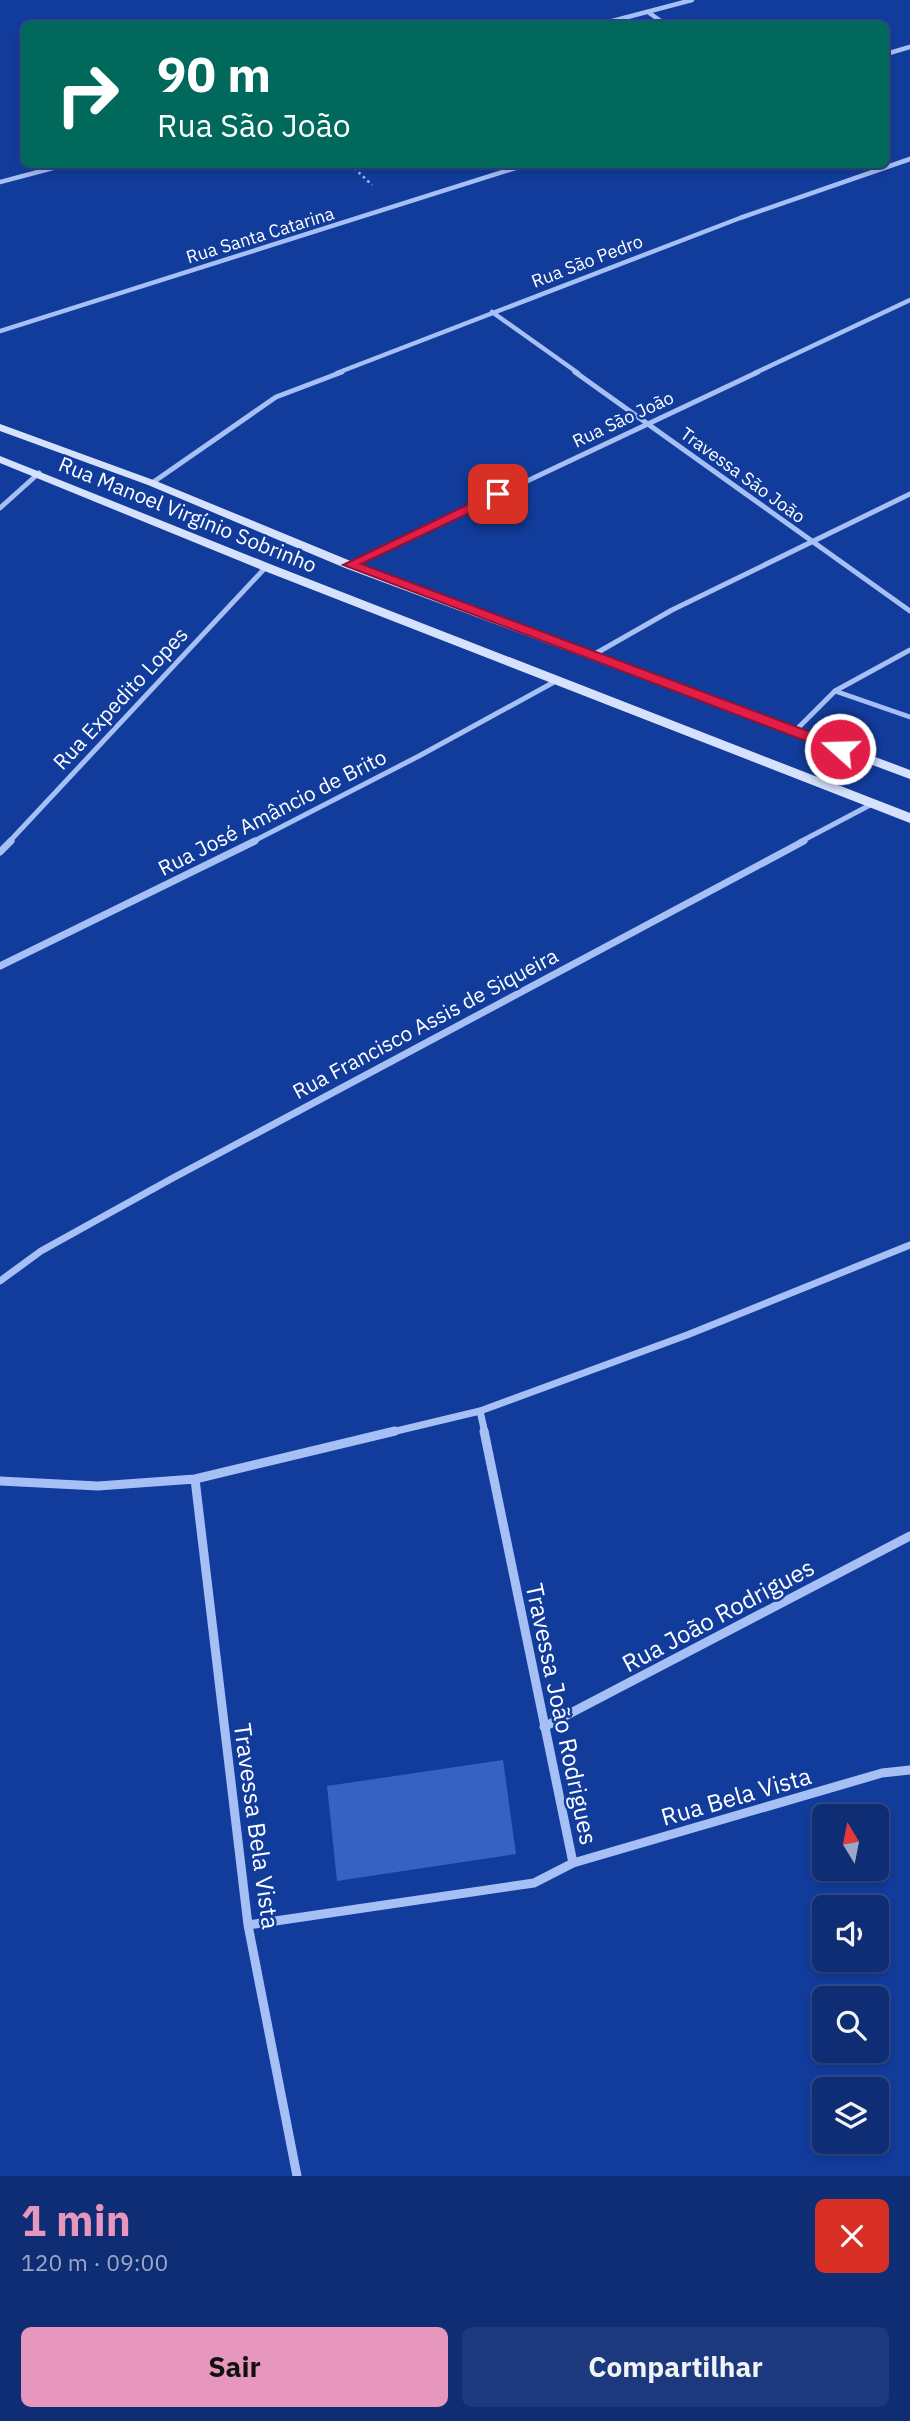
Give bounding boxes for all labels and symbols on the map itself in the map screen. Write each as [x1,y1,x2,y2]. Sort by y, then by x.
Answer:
street label: Rua Santa Catarina [183,201,337,268]
street label: Rua São Pedro [528,229,646,293]
street label: Rua São João [569,386,677,452]
street label: Travessa São João [676,422,810,528]
street label: Rua Manoel Virgínio Sobrinho [55,449,321,579]
pin [468,464,528,524]
street label: Rua Expedito Lopes [46,621,194,775]
position arrow [803,712,877,786]
street label: Rua José Amâncio de Brito [153,742,391,882]
street label: Rua Francisco Assis de Siqueira [287,941,563,1105]
street label: Rua João Rodrigues [616,1551,820,1679]
street label: Travessa João Rodrigues [519,1580,605,1848]
street label: Travessa Bela Vista [227,1721,287,1931]
street label: Rua Bela Vista [657,1759,815,1833]
north arrow [812,1804,889,1881]

